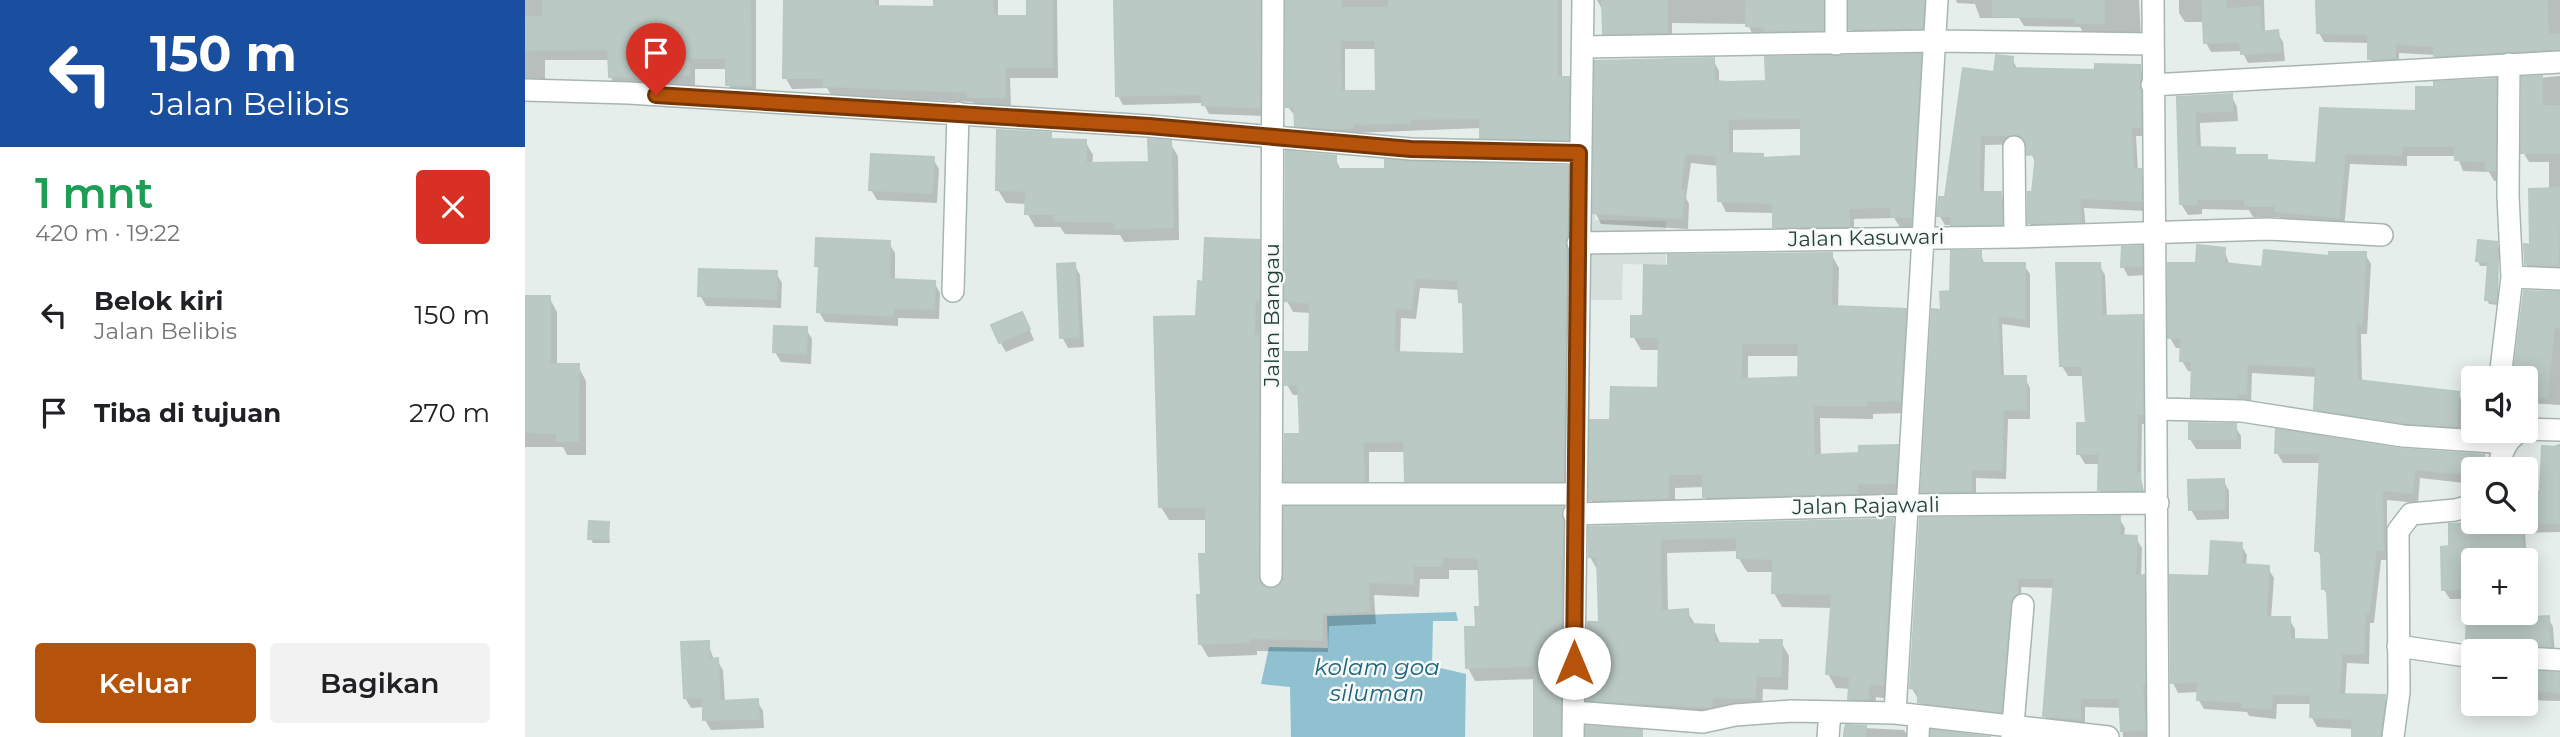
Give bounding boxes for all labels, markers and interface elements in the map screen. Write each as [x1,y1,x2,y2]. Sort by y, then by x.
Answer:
pin [626,23,686,95]
text: 150 m [150,24,297,83]
icon: left [35,28,126,119]
icon: arrive [637,34,675,72]
text: Jalan Belibis [150,84,349,123]
text: 1 mnt [35,167,153,219]
button: close [416,170,490,244]
text: 420 m · 19:22 [35,219,180,247]
street label: Jalan Kasuwari [1787,224,1944,251]
street label: Jalan Bangau [1259,243,1284,388]
text: Belok kiri [94,285,223,317]
icon: left [35,296,73,334]
text: 150 m [414,299,490,331]
text: Jalan Belibis [94,317,237,345]
map controls [2461,366,2538,716]
button: sound [2461,366,2538,443]
icon: arrive [35,394,73,432]
text: Tiba di tujuan [94,397,281,429]
text: 270 m [409,397,490,429]
button: search [2461,457,2538,534]
street label: Jalan Rajawali [1791,492,1940,519]
button: + [2461,548,2538,625]
position arrow [1537,626,1611,700]
button: − [2461,639,2538,716]
button: Keluar [35,643,256,723]
button: Bagikan [270,643,490,723]
water label: kolam goa siluman [1314,653,1440,707]

